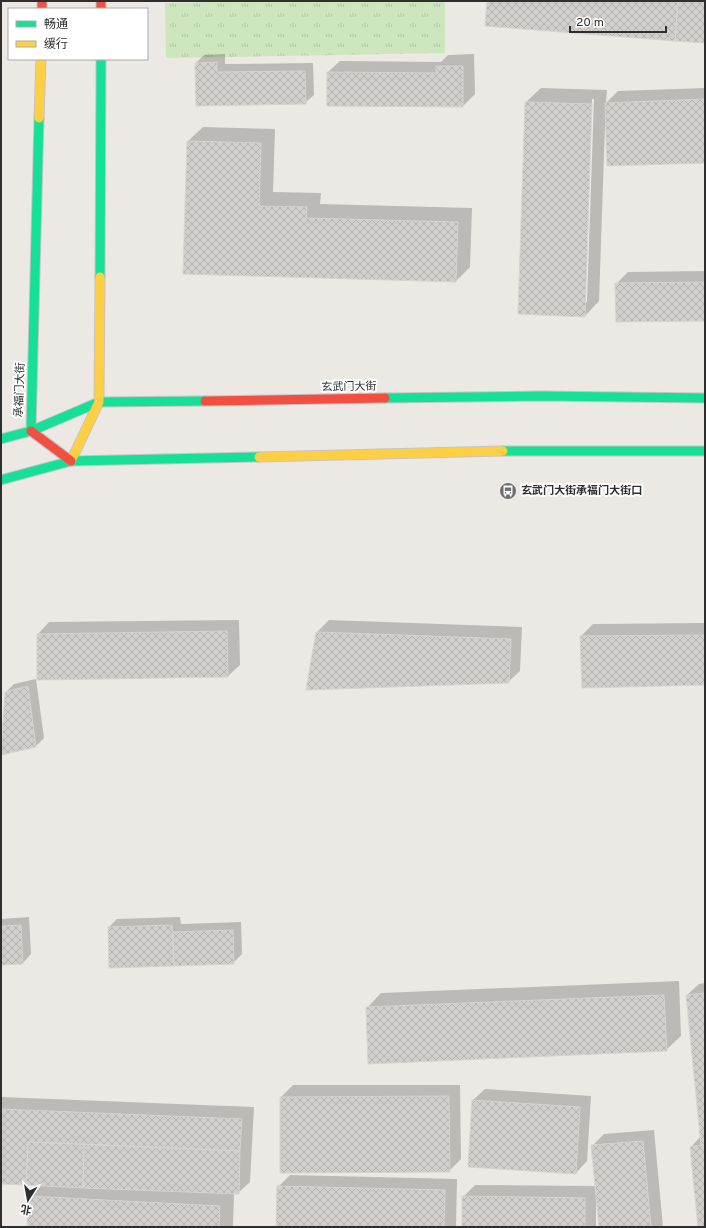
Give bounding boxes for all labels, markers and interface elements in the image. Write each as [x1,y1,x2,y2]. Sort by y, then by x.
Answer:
legend [8,8,148,60]
scale bar [570,8,666,34]
text: 20 m [576,15,604,31]
text: 畅通 [44,17,68,33]
text: 缓行 [44,37,68,53]
street label: 承福门大街 [12,362,28,418]
street label: 玄武门大街 [321,380,377,394]
bus stop icon: 玄武门大街承福门大街口 [498,481,518,501]
place label: 玄武门大街承福门大街口 [521,484,642,498]
north arrow [8,1180,48,1220]
text: 北 [20,1201,33,1217]

